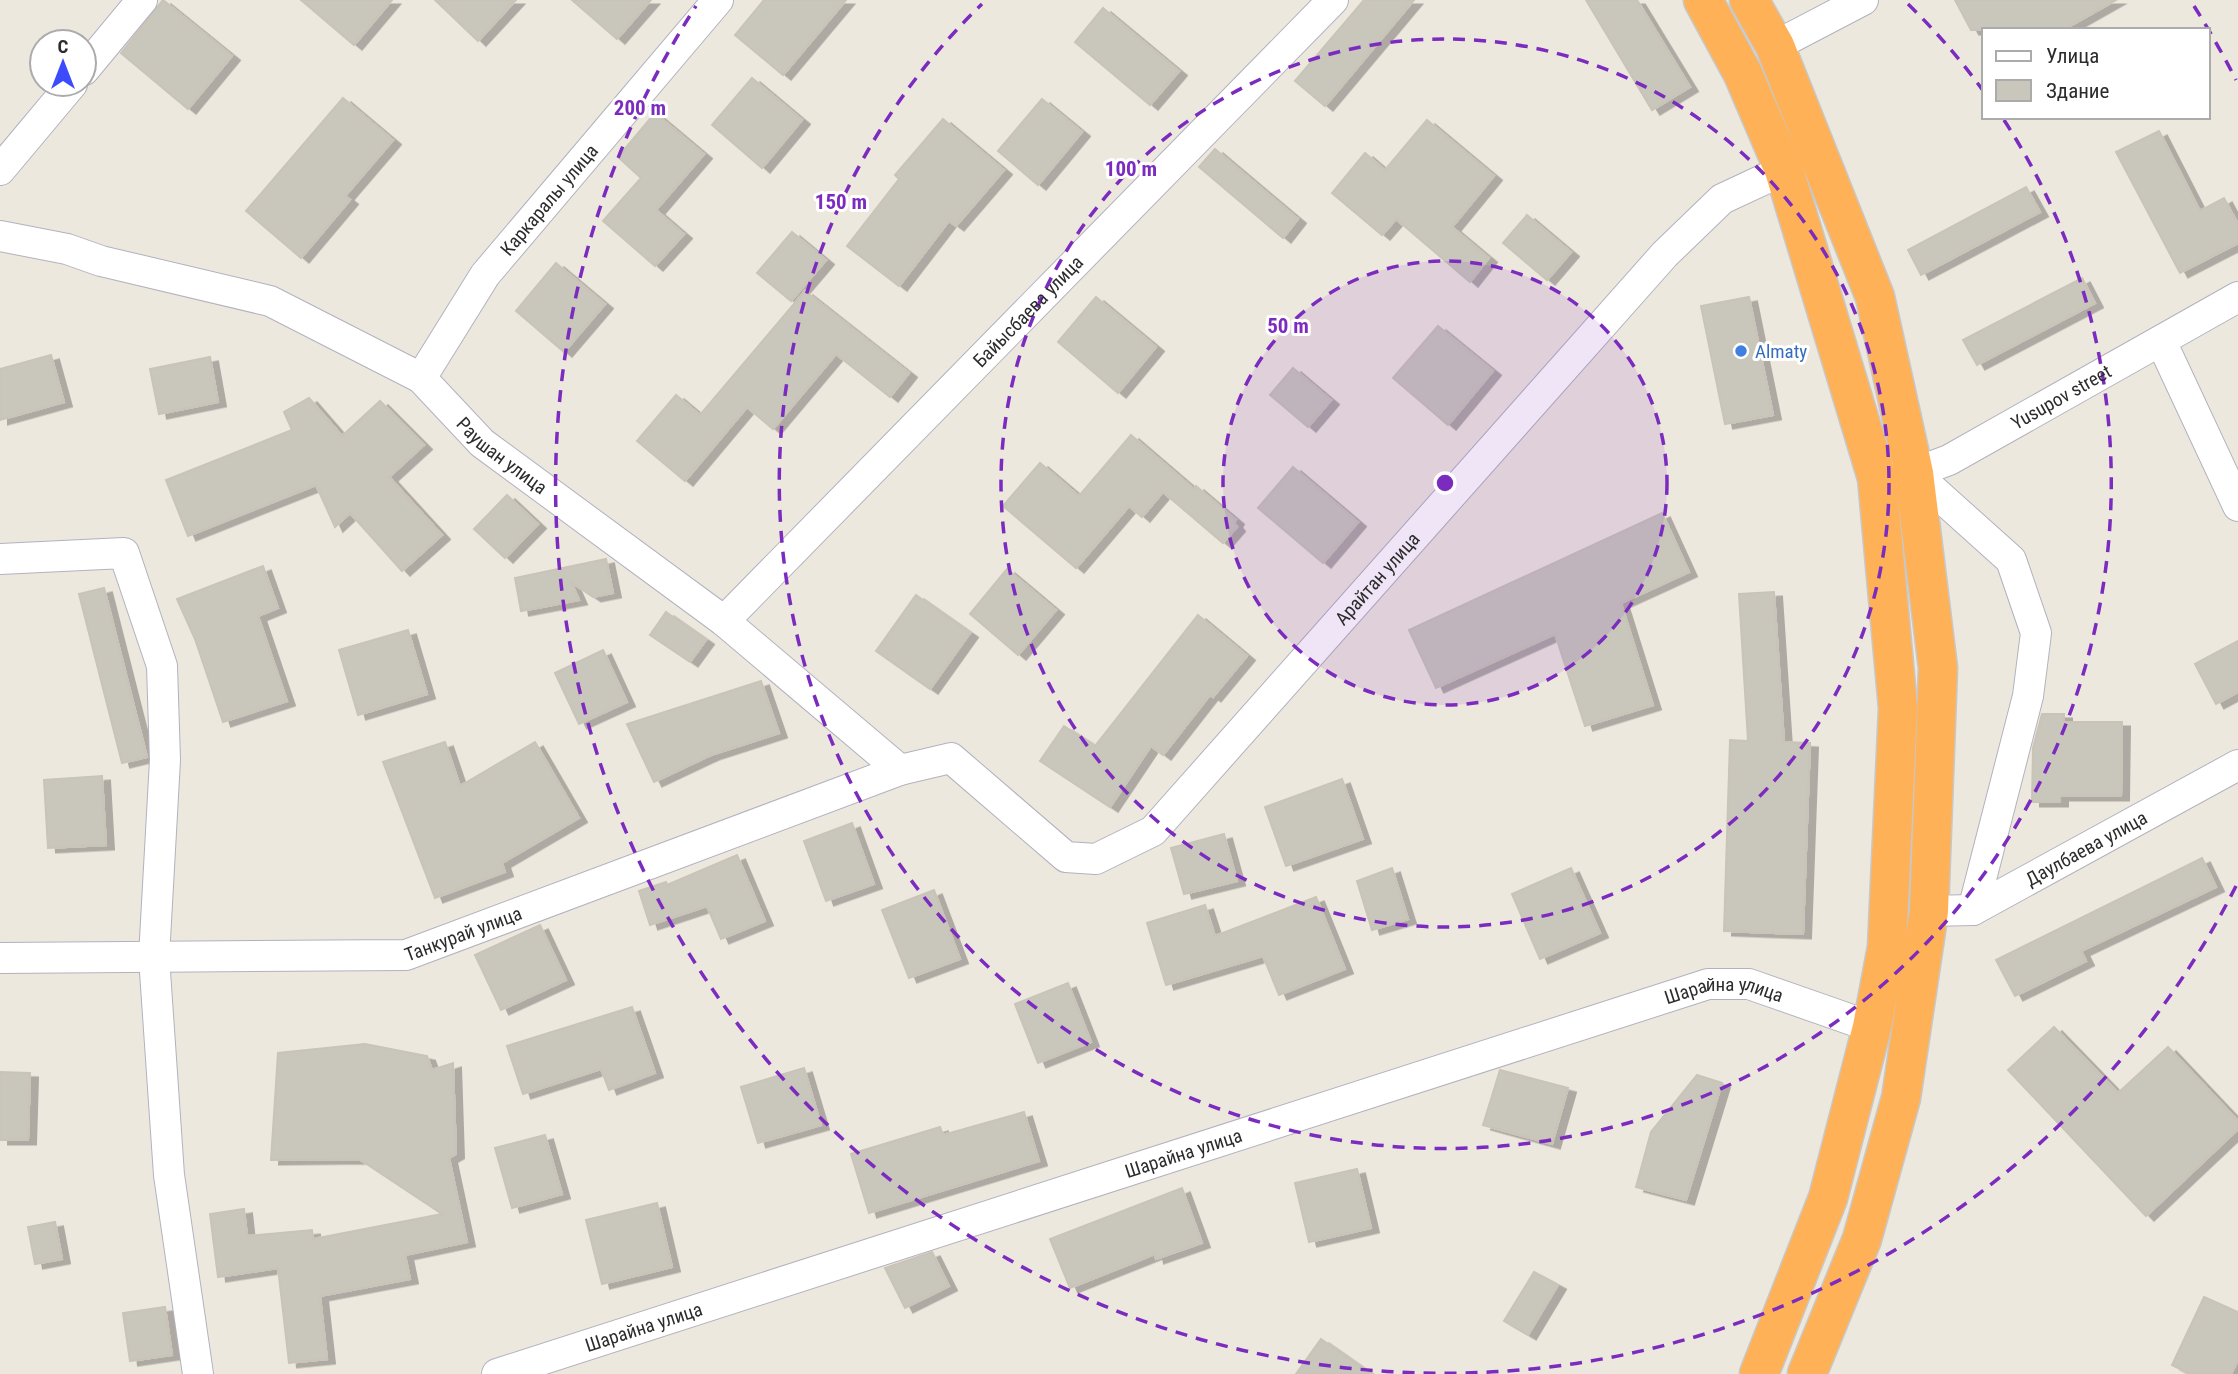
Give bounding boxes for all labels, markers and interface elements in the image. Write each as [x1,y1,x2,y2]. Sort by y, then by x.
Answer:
north arrow [28,28,98,98]
legend [1982,28,2210,119]
text: С [58,35,69,58]
text: Улица [2046,44,2099,68]
text: Здание [2046,79,2110,103]
text: 200 m [614,96,666,120]
street label: Каркаралы улица [496,140,603,260]
text: 100 m [1105,157,1157,181]
text: 150 m [815,190,867,214]
street label: Байысбаева улица [968,251,1088,372]
text: 50 m [1267,314,1309,338]
place label: Almaty [1755,340,1807,363]
marker: Almaty [1733,343,1749,359]
street label: Yusupov street [2007,360,2115,435]
street label: Раушан улица [452,412,552,499]
centre of rings [1433,471,1457,495]
street label: Арайтан улица [1330,528,1425,630]
street label: Даулбаева улица [2022,806,2151,891]
street label: Танкурай улица [402,902,525,966]
street label: Шарайна улица [1662,973,1786,1009]
street label: Шарайна улица [1122,1124,1245,1183]
street label: Шарайна улица [582,1298,705,1357]

